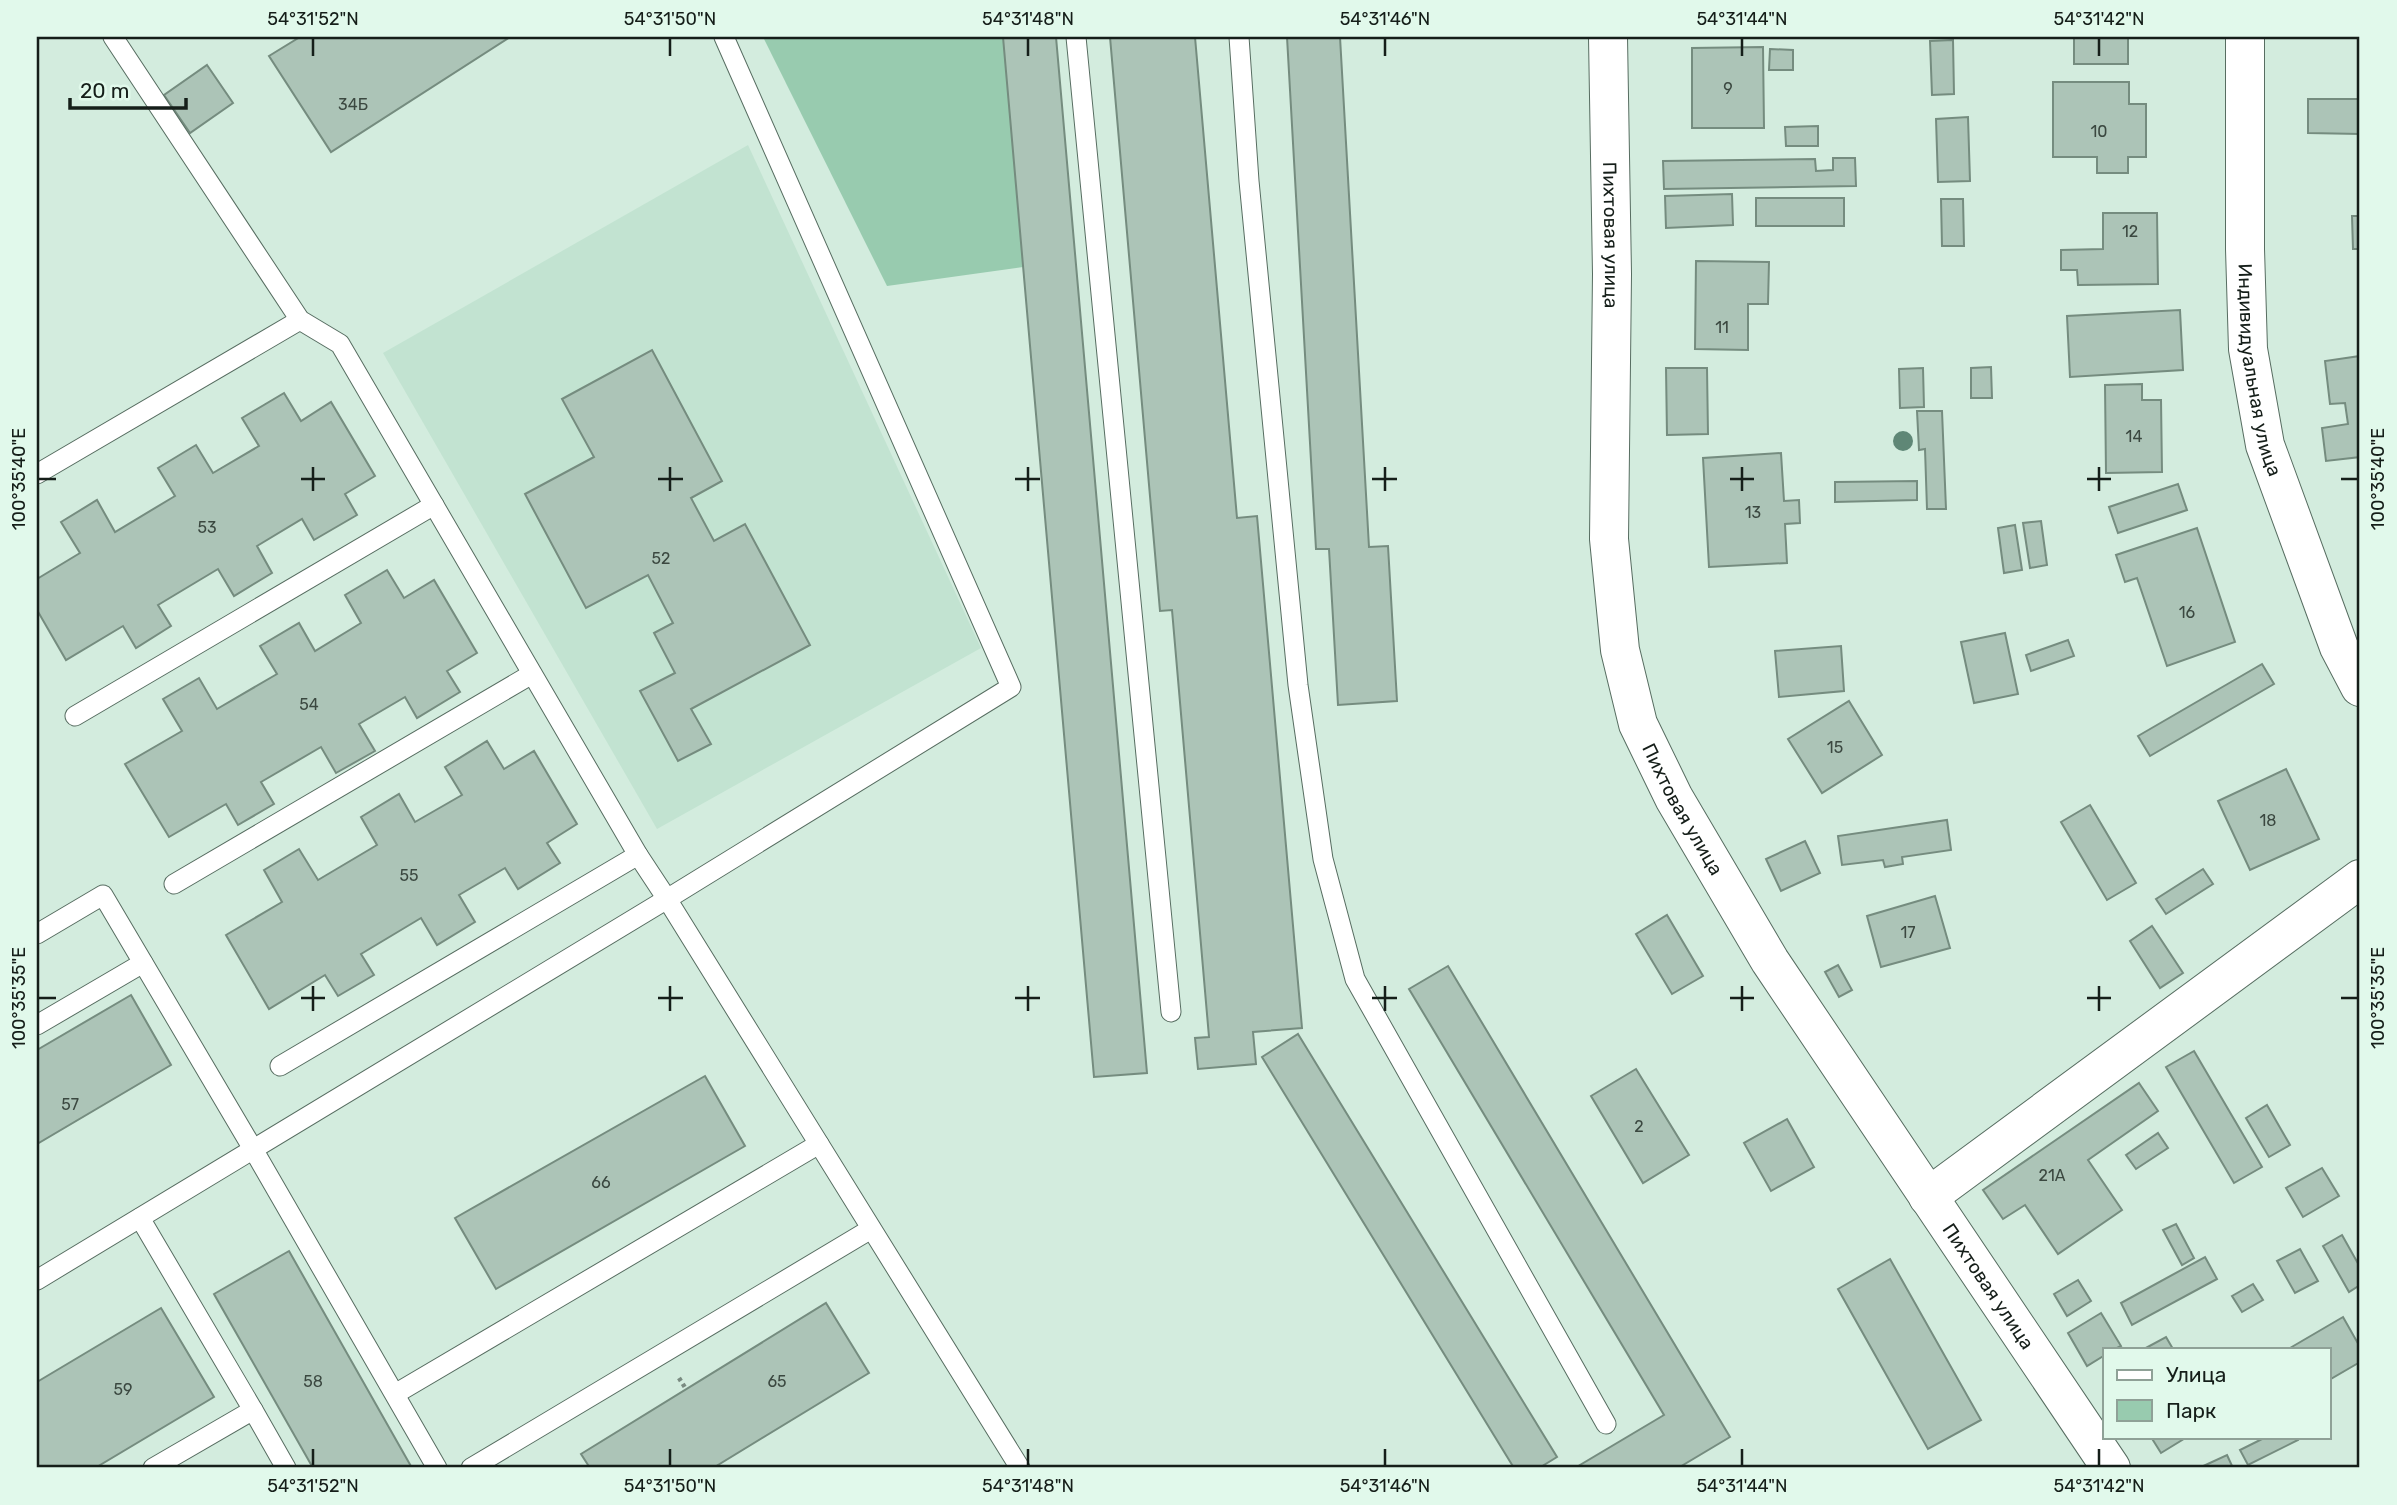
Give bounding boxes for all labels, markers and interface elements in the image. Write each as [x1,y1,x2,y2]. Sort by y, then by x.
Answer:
text: 54°31'52"N [267,8,359,30]
text: 54°31'50"N [624,8,716,30]
text: 54°31'48"N [982,8,1074,30]
text: 54°31'46"N [1340,8,1430,30]
text: 54°31'44"N [1696,8,1788,30]
text: 54°31'42"N [2053,8,2145,30]
scale bar [70,66,186,110]
text: 20 m [80,78,129,103]
house number: 9 [1723,79,1733,98]
house number: 34Б [338,95,368,114]
house number: 10 [2090,122,2108,141]
street label: Пихтовая улица [1598,161,1623,309]
house number: 12 [2122,222,2138,241]
street label: Индивидуальная улица [2233,263,2286,479]
house number: 11 [1715,318,1729,337]
house number: 14 [2126,427,2142,446]
text: 100°35'40"E [8,428,30,530]
text: 100°35'40"E [2367,428,2389,530]
house number: 13 [1745,503,1761,522]
house number: 53 [197,518,217,537]
house number: 52 [652,549,670,568]
house number: 16 [2179,603,2196,622]
house number: 54 [299,695,319,714]
house number: 15 [1827,738,1843,757]
street label: Пихтовая улица [1637,740,1728,879]
house number: 18 [2259,811,2277,830]
house number: 55 [399,866,419,885]
house number: 17 [1900,923,1916,942]
text: 100°35'35"E [8,947,30,1049]
text: 100°35'35"E [2367,947,2389,1049]
house number: 57 [61,1095,79,1114]
house number: 2 [1634,1117,1644,1136]
house number: 21А [2039,1166,2066,1185]
house number: 66 [591,1173,611,1192]
street label: Пихтовая улица [1938,1219,2039,1354]
legend [2103,1348,2330,1438]
text: Улица [2166,1362,2226,1387]
house number: 58 [303,1372,323,1391]
house number: 65 [767,1372,787,1391]
house number: 59 [114,1380,133,1399]
text: Парк [2166,1398,2216,1423]
text: 54°31'52"N [267,1475,359,1497]
text: 54°31'50"N [624,1475,716,1497]
text: 54°31'48"N [982,1475,1074,1497]
text: 54°31'46"N [1340,1475,1430,1497]
text: 54°31'44"N [1696,1475,1788,1497]
text: 54°31'42"N [2053,1475,2145,1497]

